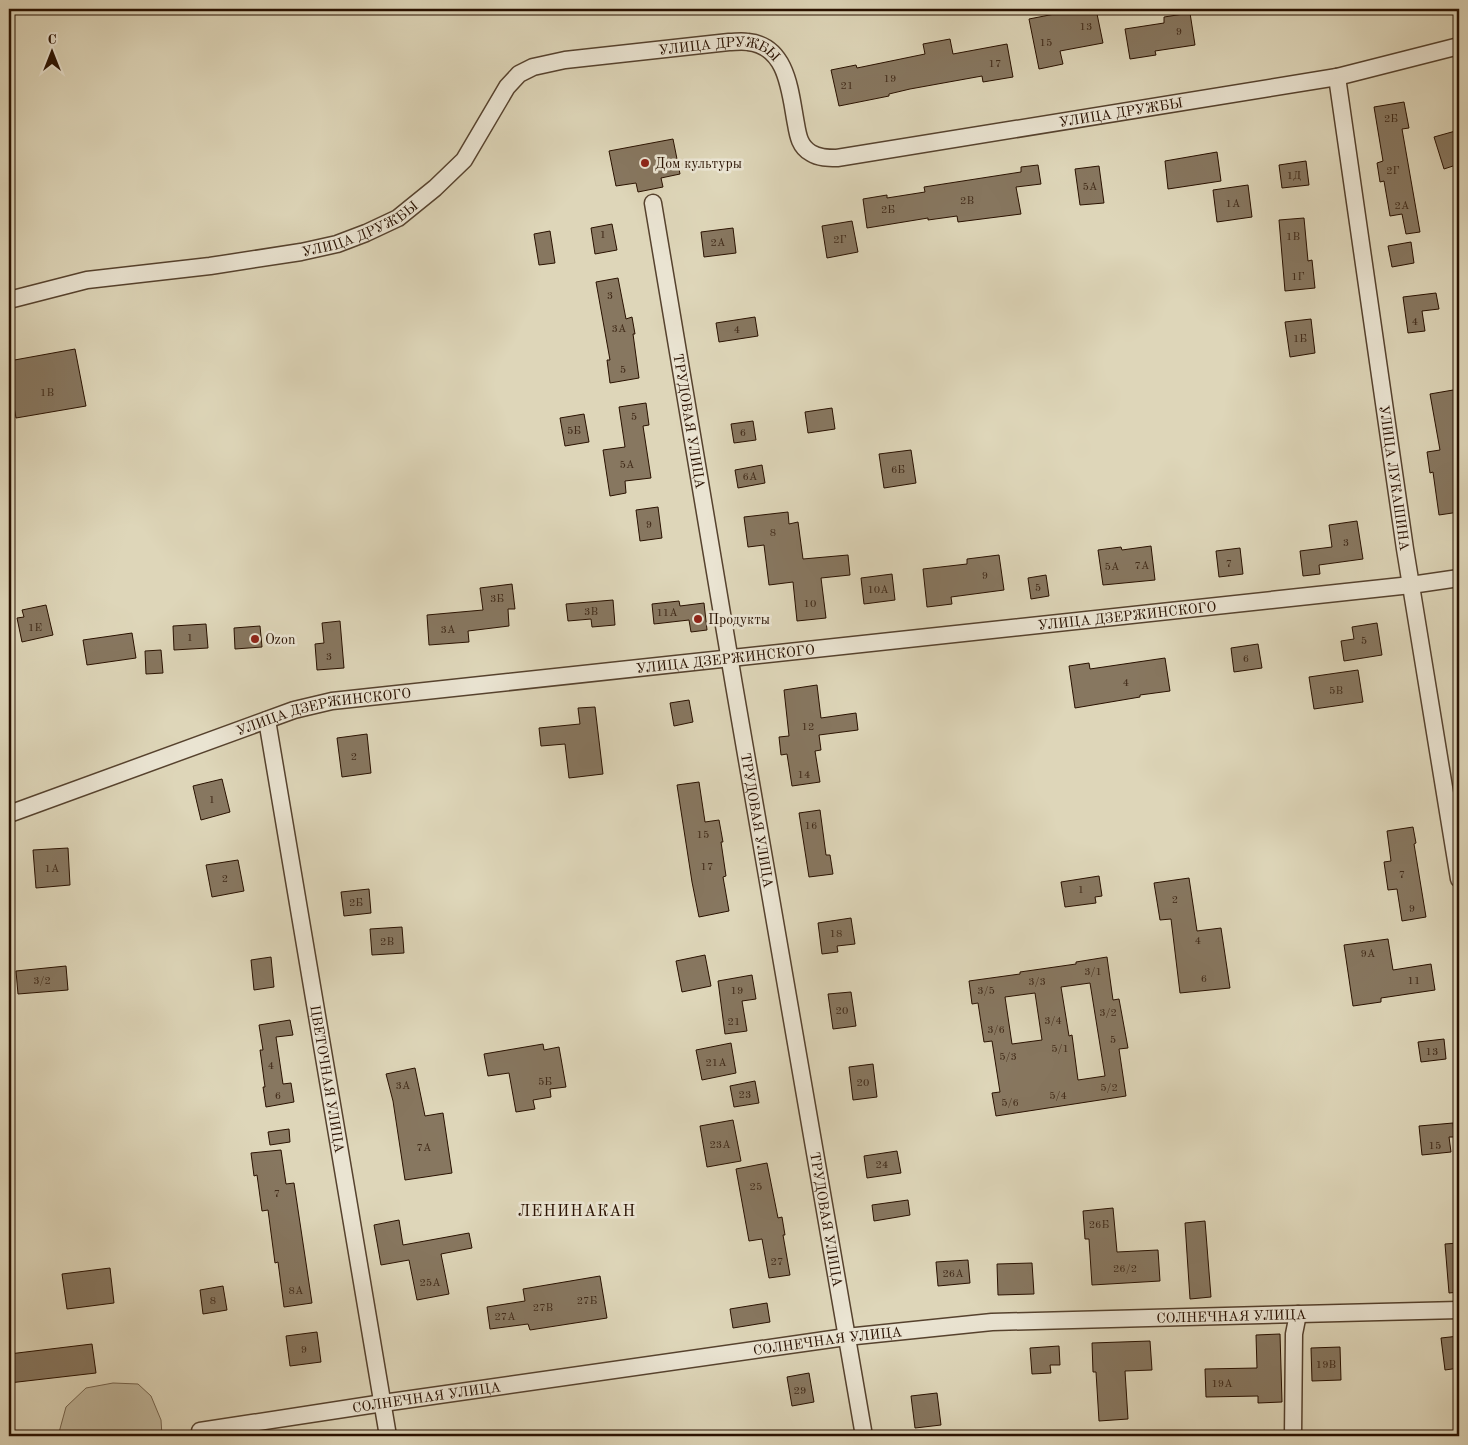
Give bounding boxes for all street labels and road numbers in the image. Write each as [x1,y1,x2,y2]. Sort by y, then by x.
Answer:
street label: УЛИЦА ДРУЖБЫ [658,35,782,64]
street label: УЛИЦА ДРУЖБЫ [1058,96,1184,130]
street label: УЛИЦА ДРУЖБЫ [301,199,421,260]
street label: ТРУДОВАЯ УЛИЦА [670,353,707,490]
street label: УЛИЦА ЛУКАШИНА [1376,404,1411,552]
street label: УЛИЦА ДЗЕРЖИНСКОГО [1037,600,1217,633]
street label: УЛИЦА ДЗЕРЖИНСКОГО [635,643,816,676]
street label: УЛИЦА ДЗЕРЖИНСКОГО [234,687,412,739]
street label: ТРУДОВАЯ УЛИЦА [738,752,775,889]
street label: ЦВЕТОЧНАЯ УЛИЦА [307,1004,346,1154]
street label: ТРУДОВАЯ УЛИЦА [807,1151,844,1288]
street label: СОЛНЕЧНАЯ УЛИЦА [1156,1308,1307,1326]
street label: СОЛНЕЧНАЯ УЛИЦА [752,1325,903,1358]
street label: СОЛНЕЧНАЯ УЛИЦА [351,1380,502,1416]

